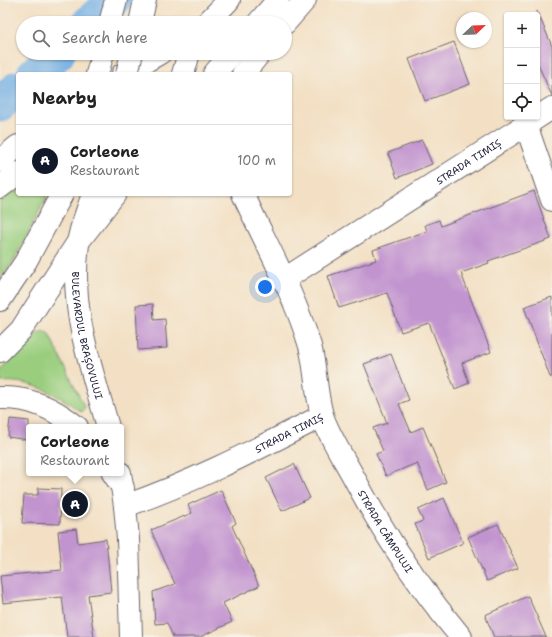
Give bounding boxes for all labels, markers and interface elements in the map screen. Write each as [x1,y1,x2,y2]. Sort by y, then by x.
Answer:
north arrow [456,12,492,48]
map controls [504,12,540,120]
button: + [504,12,540,48]
search box [16,16,292,60]
icon: search [30,27,52,49]
text: Search here [62,28,148,48]
button: − [504,48,540,84]
button: locate [504,84,540,120]
text: Nearby [32,87,97,109]
street label: STRADA TIMIȘ [433,136,504,187]
text: Corleone [70,142,139,162]
text: A [40,152,50,169]
text: 100 m [237,152,276,169]
text: Restaurant [70,162,140,179]
street label: BULEVARDUL BRAȘOVULUI [69,272,106,401]
your location [255,277,275,297]
street label: STRADA TIMIȘ [253,410,326,455]
popup [26,424,124,476]
text: Corleone [40,432,109,452]
text: Restaurant [40,452,110,469]
street label: STRADA CÂMPULUI [355,488,416,576]
pin: A [62,489,88,519]

